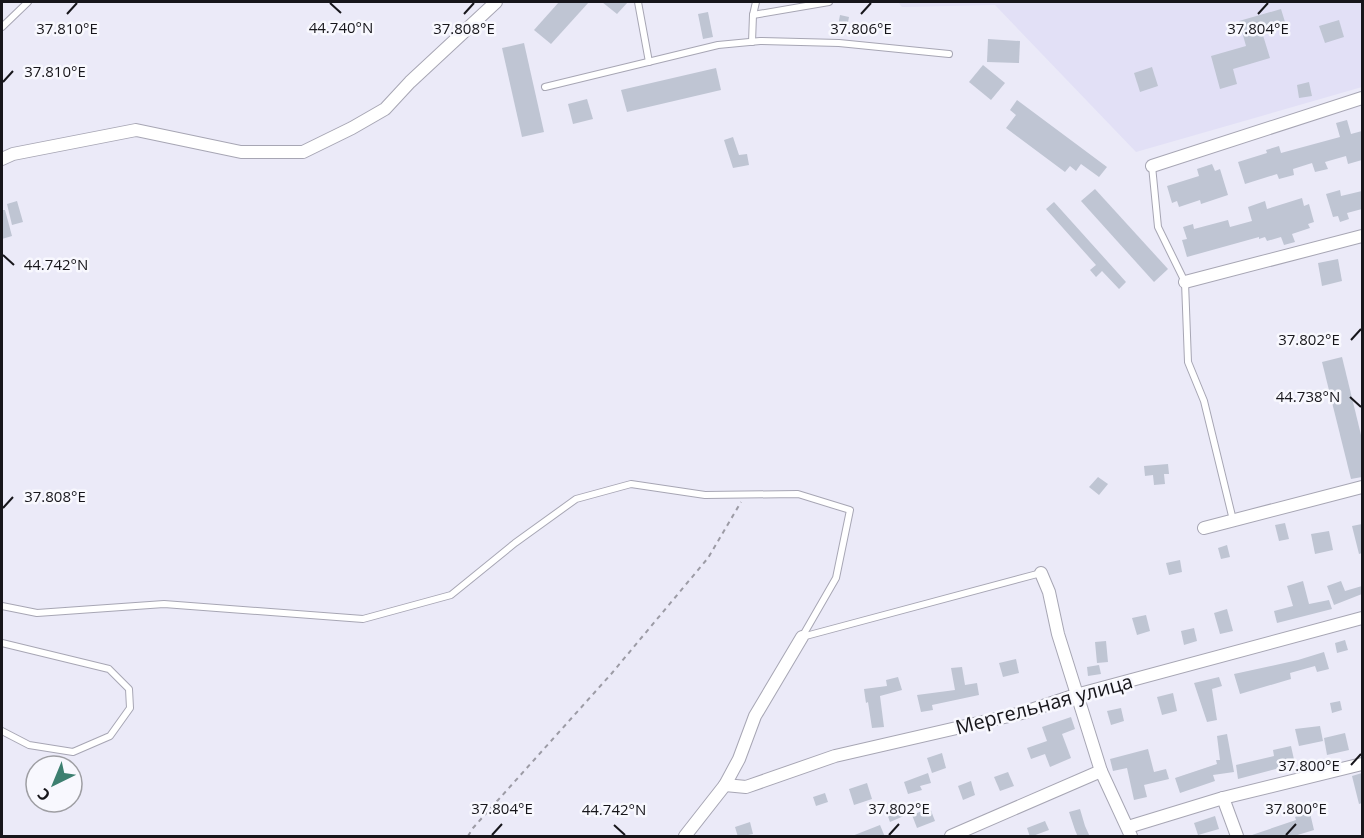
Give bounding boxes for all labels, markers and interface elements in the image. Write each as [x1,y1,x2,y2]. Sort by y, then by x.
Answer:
text: 44.740°N [309,17,373,37]
text: 37.810°E [36,18,98,38]
text: 37.808°E [433,18,495,38]
text: 37.806°E [830,18,892,38]
text: 37.804°E [1227,18,1289,38]
text: 37.810°E [24,61,86,81]
text: 44.742°N [24,254,88,274]
text: 37.802°E [1278,329,1340,349]
text: 44.738°N [1276,386,1340,406]
text: 37.808°E [24,486,86,506]
street label: Мергельная улица [952,667,1136,741]
north arrow [24,754,84,814]
text: 37.800°E [1278,755,1340,775]
text: С [33,783,55,806]
text: 37.804°E [471,798,533,818]
text: 37.802°E [868,798,930,818]
text: 37.800°E [1265,798,1327,818]
text: 44.742°N [582,799,646,819]

